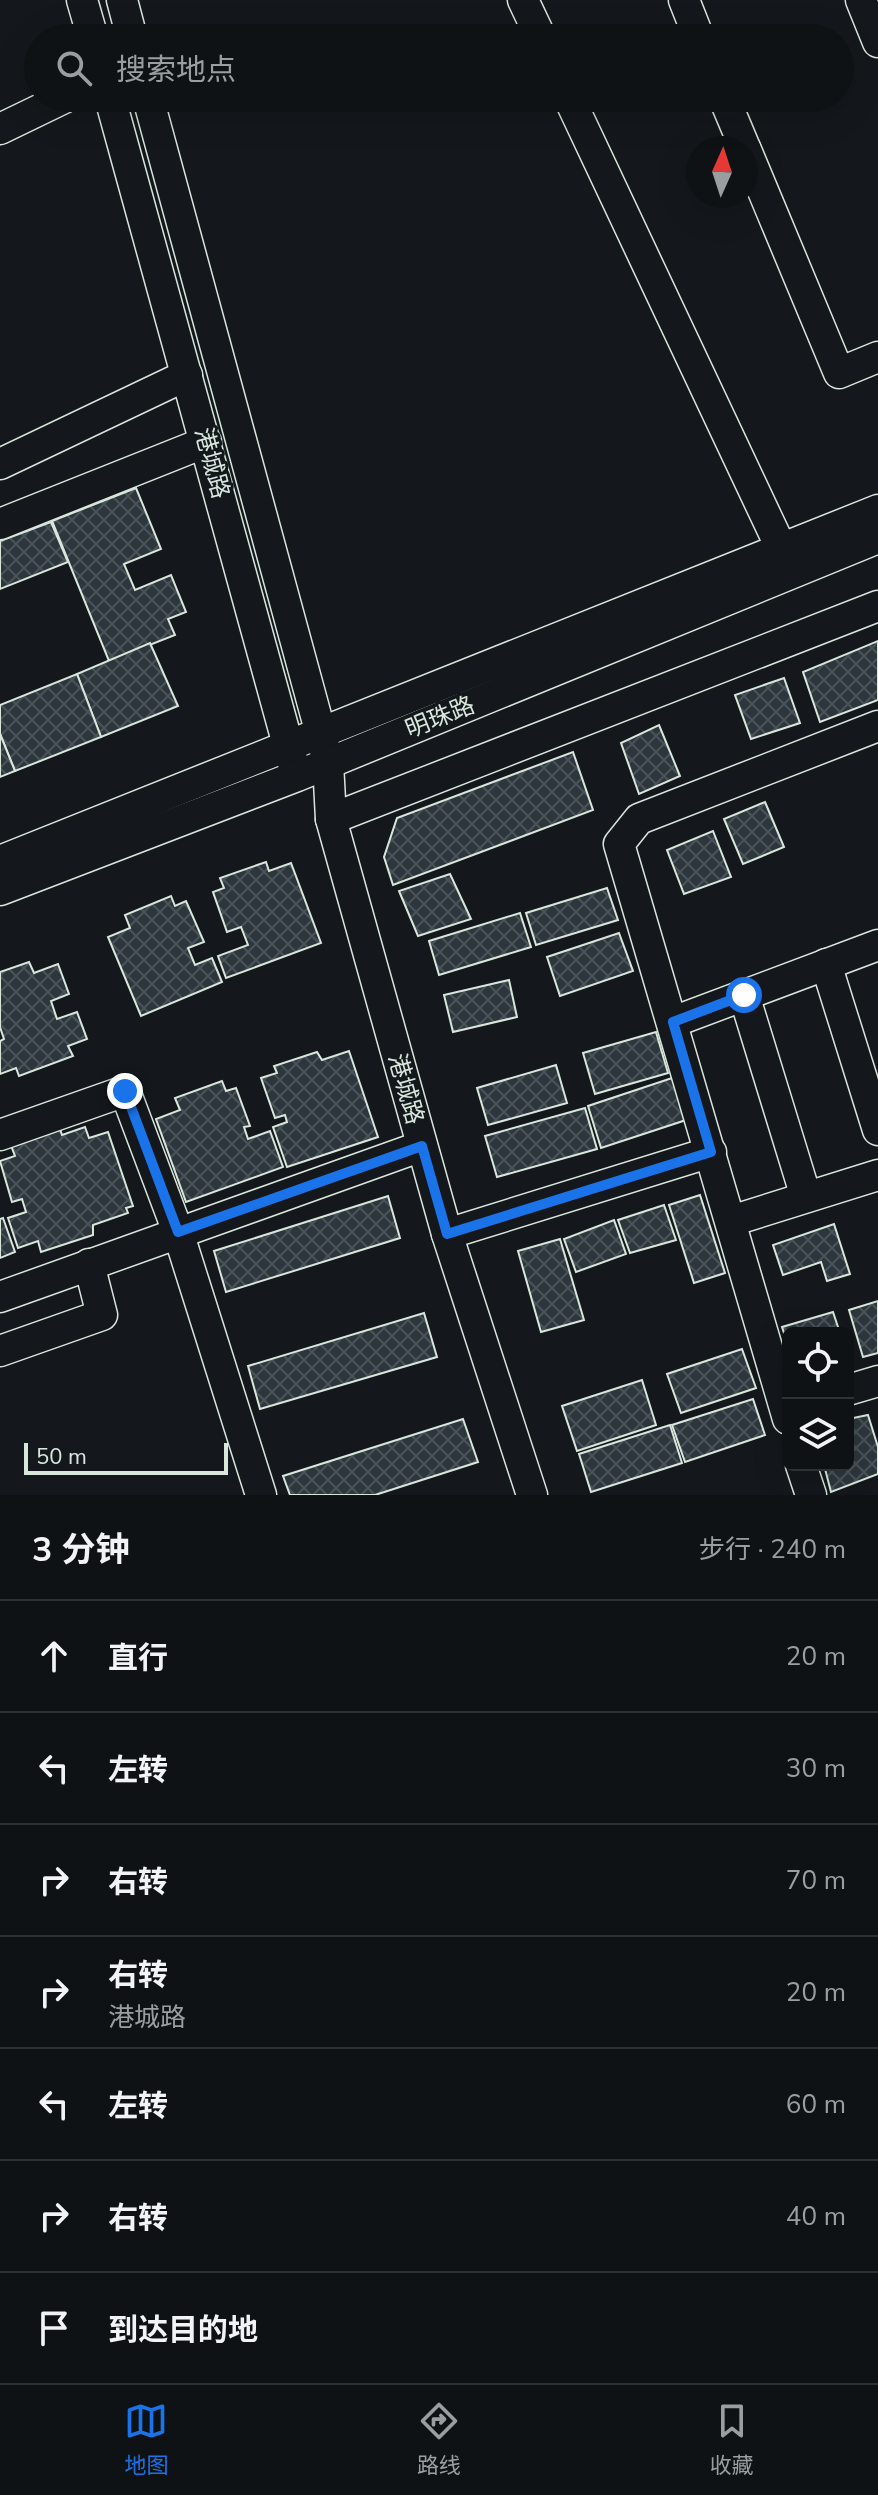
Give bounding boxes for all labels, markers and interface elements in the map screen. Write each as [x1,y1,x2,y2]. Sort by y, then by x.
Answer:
search box [24,24,854,112]
icon: search [52,46,96,90]
text: 搜索地点 [116,50,236,91]
north arrow [686,136,758,208]
street label: 港城路 [187,424,237,502]
street label: 明珠路 [401,689,479,745]
route start [726,977,762,1013]
street label: 港城路 [381,1050,431,1128]
route end [107,1073,143,1109]
map controls [782,1327,854,1471]
button: locate [782,1327,854,1399]
button: layers [782,1399,854,1471]
scale bar [24,1439,228,1475]
text: 50 m [36,1442,87,1472]
text: 3 分钟 [32,1527,130,1573]
text: 步行 · 240 m [699,1532,846,1567]
icon: ahead [32,1634,76,1678]
text: 直行 [108,1638,168,1679]
text: 20 m [786,1639,846,1674]
icon: left [32,1746,76,1790]
text: 左转 [108,1750,168,1791]
text: 30 m [786,1751,846,1786]
icon: right [32,1858,76,1902]
text: 右转 [108,1862,168,1903]
text: 70 m [786,1863,846,1898]
text: 右转 [108,1955,168,1996]
icon: right [32,1970,76,2014]
text: 20 m [786,1975,846,2010]
text: 港城路 [108,2000,186,2035]
icon: left [32,2082,76,2126]
text: 左转 [108,2086,168,2127]
text: 60 m [786,2087,846,2122]
icon: right [32,2194,76,2238]
text: 右转 [108,2198,168,2239]
text: 40 m [786,2199,846,2234]
icon: arrive [32,2306,76,2350]
text: 到达目的地 [108,2310,258,2351]
tab: 地图 [124,2399,168,2481]
tab: 路线 [417,2399,461,2481]
tab: 收藏 [710,2399,754,2481]

